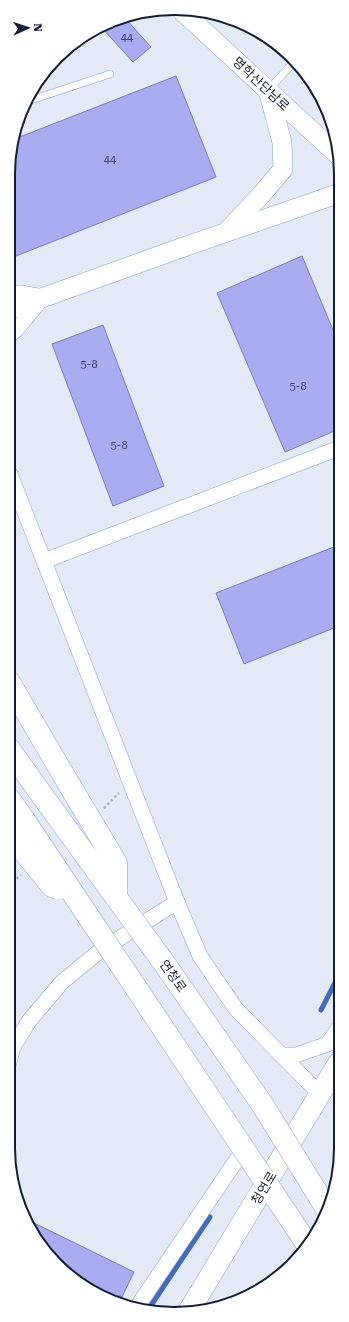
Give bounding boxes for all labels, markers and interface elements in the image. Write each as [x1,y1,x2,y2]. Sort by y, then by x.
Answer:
north arrow [8,8,48,48]
text: N [31,23,44,33]
house number: 44 [121,31,134,44]
street label: 명학산단남로 [230,54,292,114]
house number: 44 [104,153,117,166]
house number: 5-8 [80,358,98,371]
house number: 5-8 [289,380,307,393]
house number: 5-8 [110,439,128,452]
street label: 연청로 [157,957,189,995]
street label: 청연로 [248,1169,280,1207]

